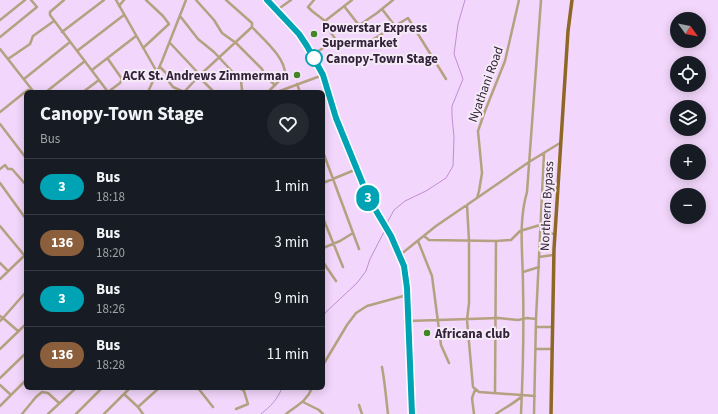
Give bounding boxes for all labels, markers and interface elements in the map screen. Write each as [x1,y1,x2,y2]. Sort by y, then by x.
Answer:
north arrow [670,12,706,48]
map controls [670,12,706,224]
place label: Powerstar Express Supermarket [322,19,427,52]
marker: Powerstar Express Supermarket [309,29,319,39]
street label: Nyathani Road [464,44,508,125]
marker: Canopy-Town Stage [305,49,323,67]
place label: Canopy-Town Stage [326,50,438,68]
button: locate [670,56,706,92]
place label: ACK St. Andrews Zimmerman [122,67,289,85]
marker: ACK St. Andrews Zimmerman [292,70,302,80]
button: layers [670,100,706,136]
text: Canopy-Town Stage [40,101,204,128]
button: heart [267,103,309,145]
text: Bus [40,130,60,148]
button: + [670,144,706,180]
street label: Northern Bypass [536,160,558,252]
text: Bus [96,167,120,188]
text: 1 min [274,176,309,197]
text: 3 [58,177,66,197]
line badge: 3 [355,185,381,211]
text: 18:18 [96,188,125,206]
text: 3 [364,188,372,208]
button: − [670,188,706,224]
text: Bus [96,223,120,244]
text: 3 min [274,232,309,253]
text: 136 [51,233,73,253]
text: 18:20 [96,244,125,262]
text: Bus [96,279,120,300]
text: 9 min [274,288,309,309]
text: 3 [58,289,66,309]
text: 18:26 [96,300,125,318]
place label: Africana club [434,325,510,343]
marker: Africana club [422,328,432,338]
text: Bus [96,335,120,356]
text: 11 min [267,344,309,365]
text: 136 [51,345,73,365]
text: 18:28 [96,356,125,374]

